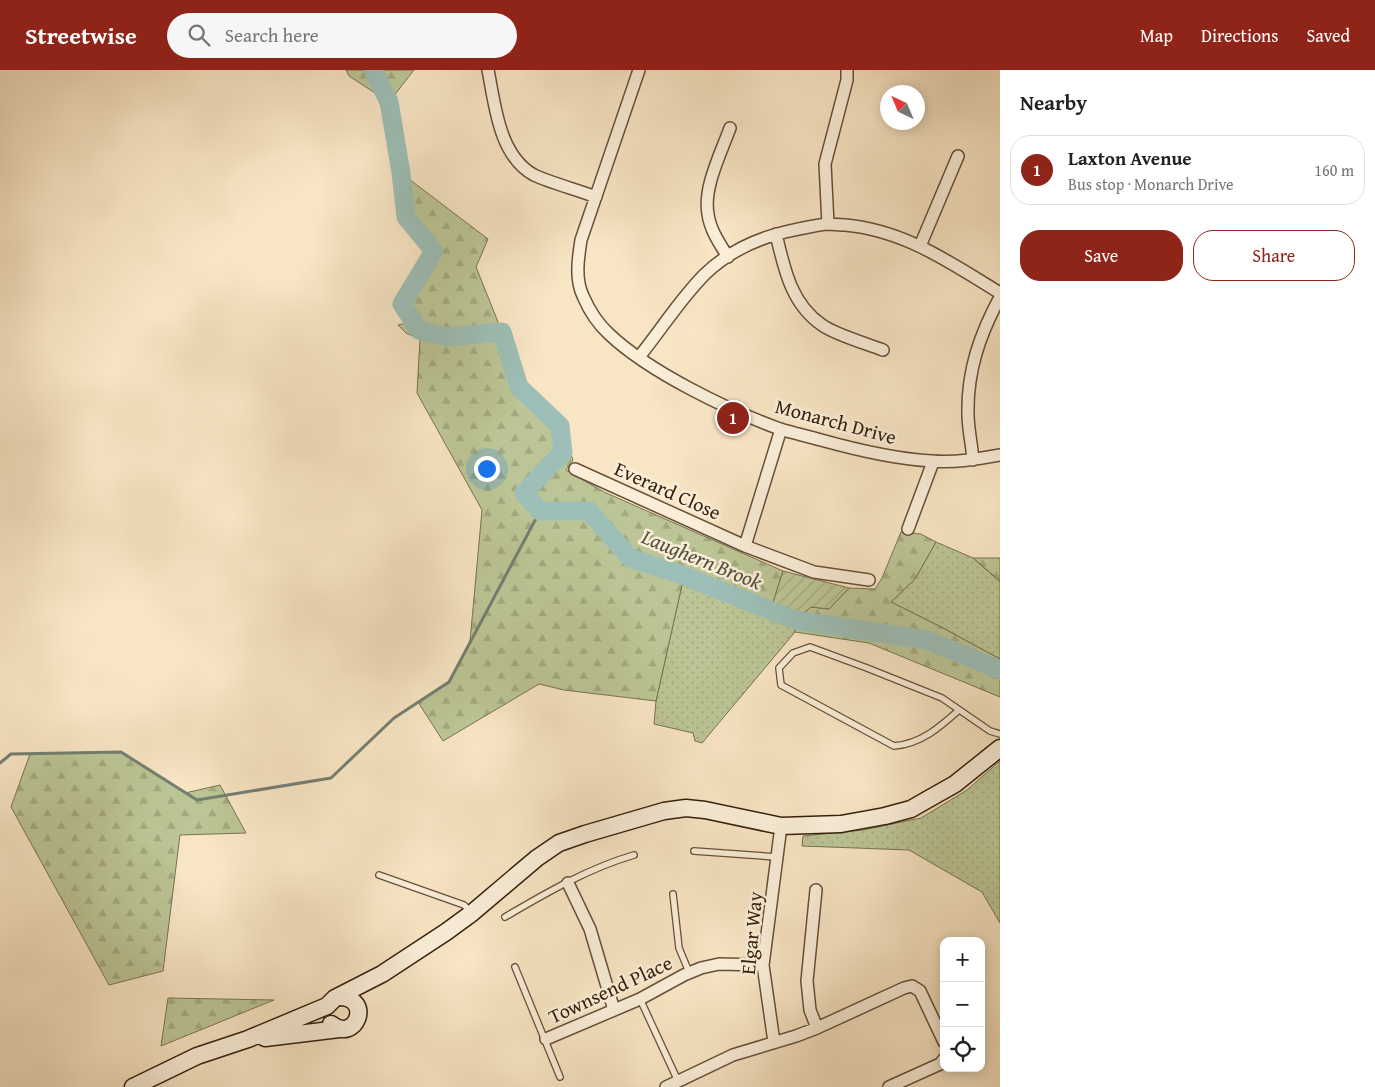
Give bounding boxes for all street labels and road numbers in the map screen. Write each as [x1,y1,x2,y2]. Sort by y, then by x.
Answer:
street label: Monarch Drive [772,391,900,451]
street label: Everard Close [610,454,726,526]
street label: Elgar Way [733,890,769,976]
street label: Townsend Place [543,948,677,1030]

